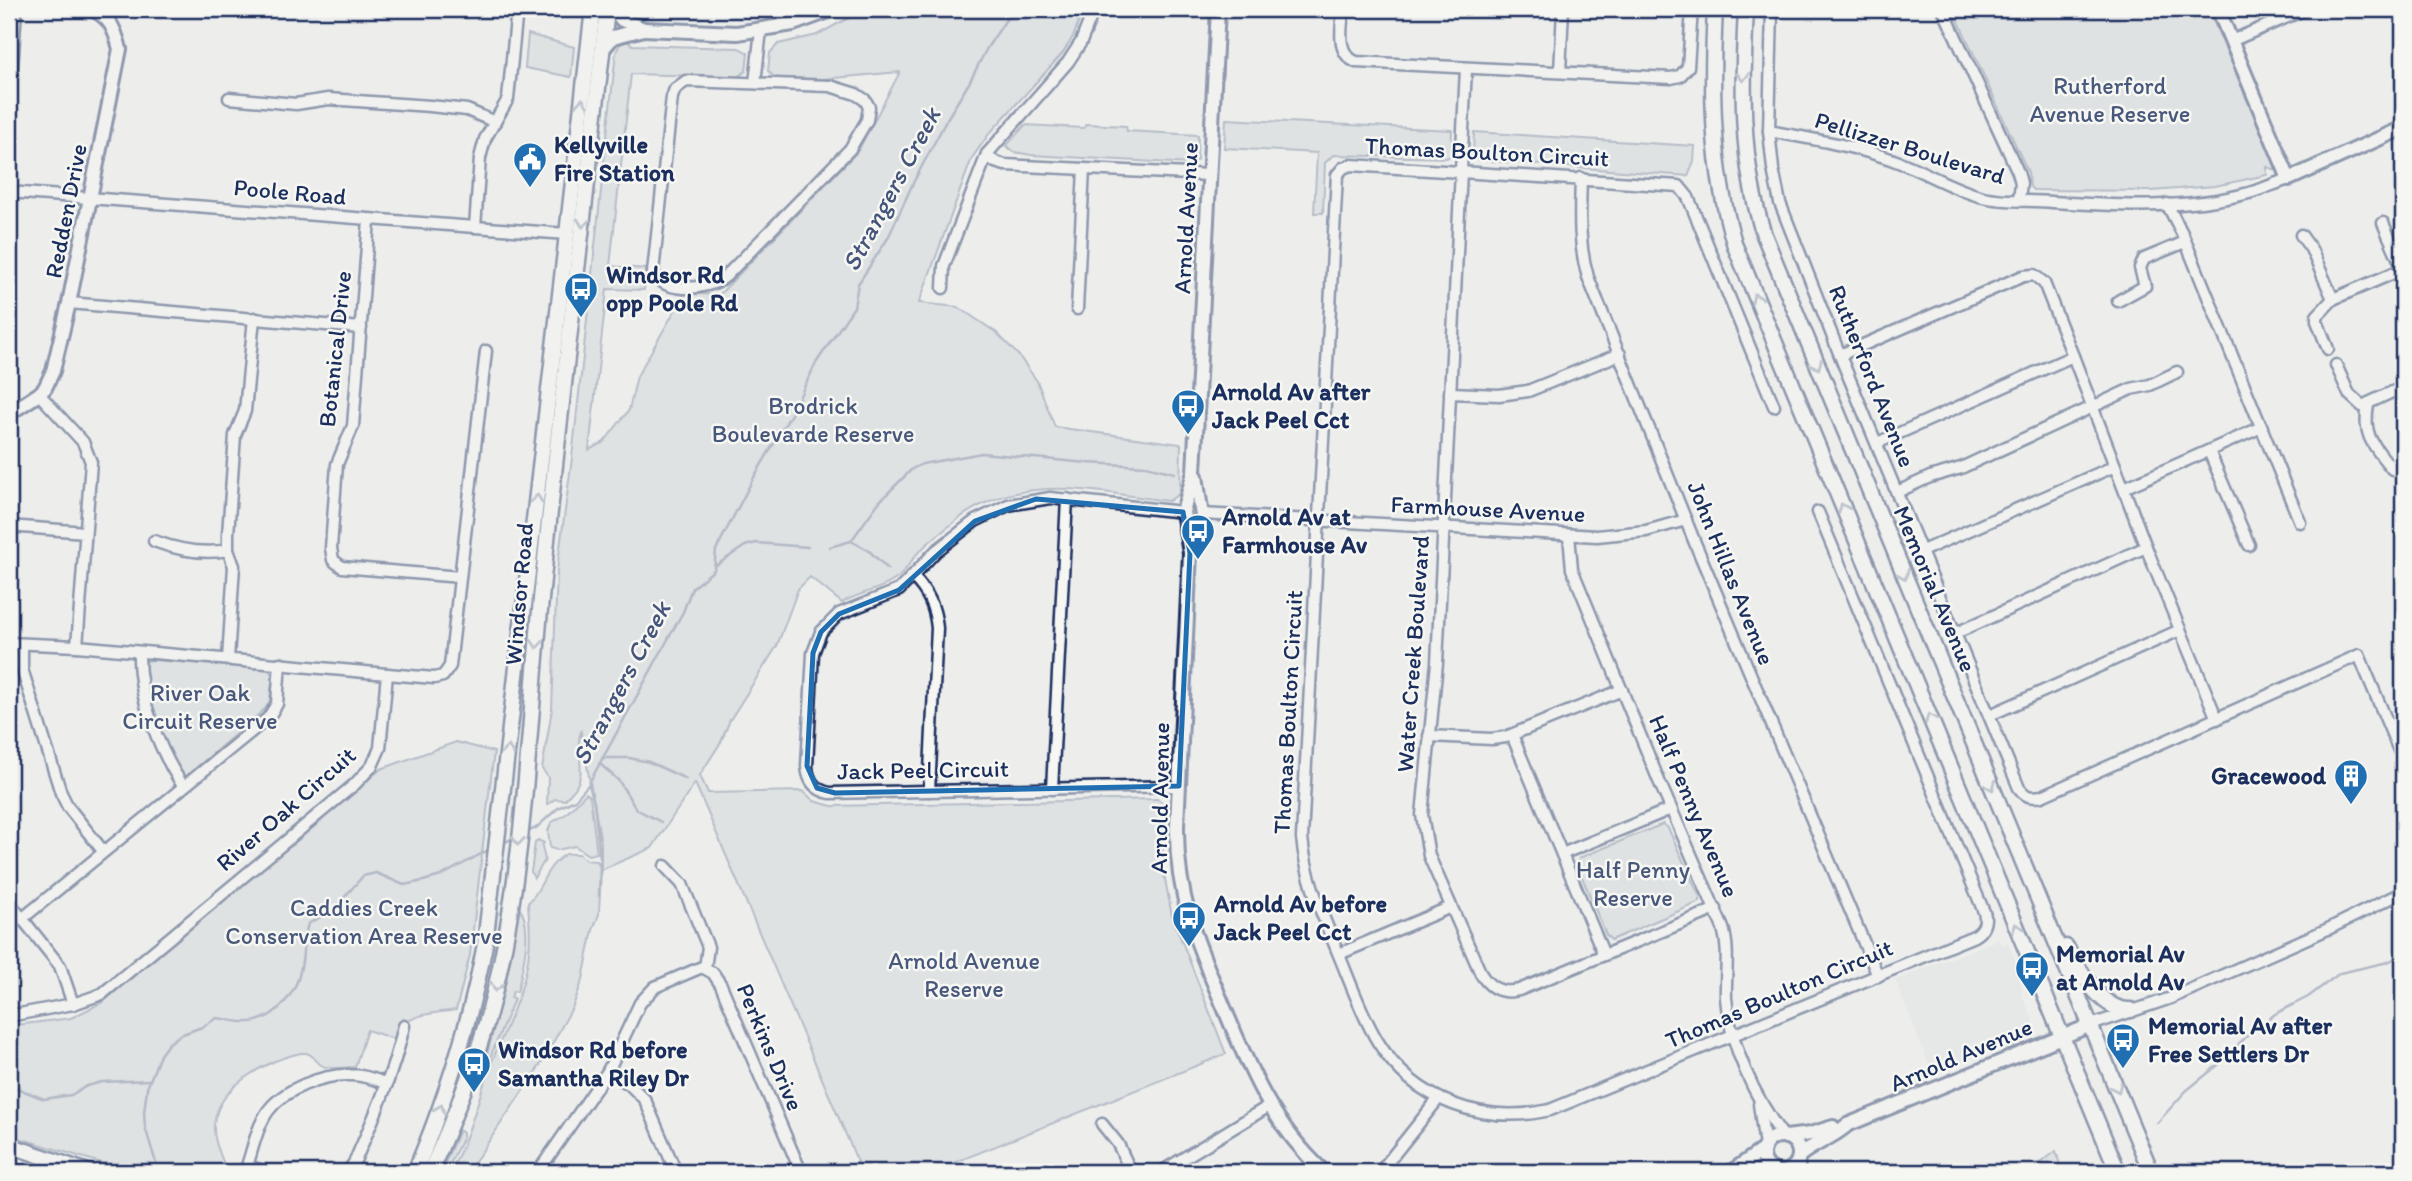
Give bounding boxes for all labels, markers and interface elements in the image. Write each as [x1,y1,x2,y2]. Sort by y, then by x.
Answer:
park label: Rutherford Avenue Reserve [2030,71,2190,128]
one-way arrow [1735,72,1751,83]
one-way arrow [574,97,589,108]
water label: Strangers Creek [834,100,948,276]
street label: Pellizzer Boulevard [1812,105,2009,190]
place label: Kellyville Fire Station [554,130,675,187]
street label: Thomas Boulton Circuit [1364,131,1610,172]
public building icon: Kellyville Fire Station [511,140,549,189]
street label: Redden Drive [38,141,93,281]
street label: Arnold Avenue [1167,141,1204,294]
street label: Poole Road [232,172,348,211]
one-way arrow [575,217,590,228]
place label: Windsor Rd opp Poole Rd [606,260,739,318]
street label: Botanical Drive [312,269,357,429]
bus stop icon: Windsor Rd opp Poole Rd [562,270,600,319]
street label: Rutherford Avenue [1823,281,1922,471]
one-way arrow [1750,292,1764,304]
one-way arrow [1809,358,1823,371]
place label: Arnold Av after Jack Peel Cct [1211,377,1371,434]
bus stop icon: Arnold Av after Jack Peel Cct [1169,387,1207,436]
park label: Brodrick Boulevarde Reserve [712,391,914,448]
street label: John Hillas Avenue [1681,477,1782,669]
street label: Farmhouse Avenue [1390,489,1586,528]
one-way arrow [529,493,544,505]
street label: Memorial Avenue [1887,501,1984,676]
place label: Arnold Av at Farmhouse Av [1221,502,1368,559]
one-way arrow [1837,503,1851,515]
bus stop icon: Arnold Av at Farmhouse Av [1179,512,1217,561]
street label: Windsor Road [498,521,539,666]
street label: Water Creek Boulevard [1390,534,1435,773]
one-way arrow [1896,568,1910,581]
street label: Thomas Boulton Circuit [1267,589,1308,835]
water label: Strangers Creek [564,594,678,770]
one-way arrow [530,638,545,649]
park label: River Oak Circuit Reserve [122,678,278,735]
street label: Half Penny Avenue [1643,710,1746,901]
one-way arrow [1924,713,1938,725]
street label: Arnold Avenue [1144,722,1175,874]
street label: River Oak Circuit [210,740,361,877]
one-way arrow [501,744,516,755]
street label: Jack Peel Circuit [837,754,1009,785]
building icon: Gracewood [2332,757,2370,806]
place label: Gracewood [2211,761,2327,790]
one-way arrow [1983,779,1997,791]
one-way arrow [511,835,526,847]
park label: Half Penny Reserve [1576,855,1690,912]
place label: Arnold Av before Jack Peel Cct [1213,889,1387,946]
park label: Caddies Creek Conservation Area Reserve [225,893,503,950]
bus stop icon: Arnold Av before Jack Peel Cct [1170,899,1208,948]
one-way arrow [2011,923,2025,935]
street label: Thomas Boulton Circuit [1661,932,1897,1055]
place label: Memorial Av at Arnold Av [2056,939,2186,996]
park label: Arnold Avenue Reserve [888,946,1040,1003]
bus stop icon: Memorial Av at Arnold Av [2013,949,2051,998]
street label: Perkins Drive [731,979,810,1115]
one-way arrow [489,981,504,993]
place label: Memorial Av after Free Settlers Dr [2148,1011,2333,1068]
street label: Arnold Avenue [1885,1012,2036,1098]
bus stop icon: Memorial Av after Free Settlers Dr [2104,1021,2142,1070]
place label: Windsor Rd before Samantha Riley Dr [498,1035,689,1093]
bus stop icon: Windsor Rd before Samantha Riley Dr [455,1045,493,1094]
one-way arrow [2109,1082,2123,1094]
one-way arrow [432,1103,446,1115]

